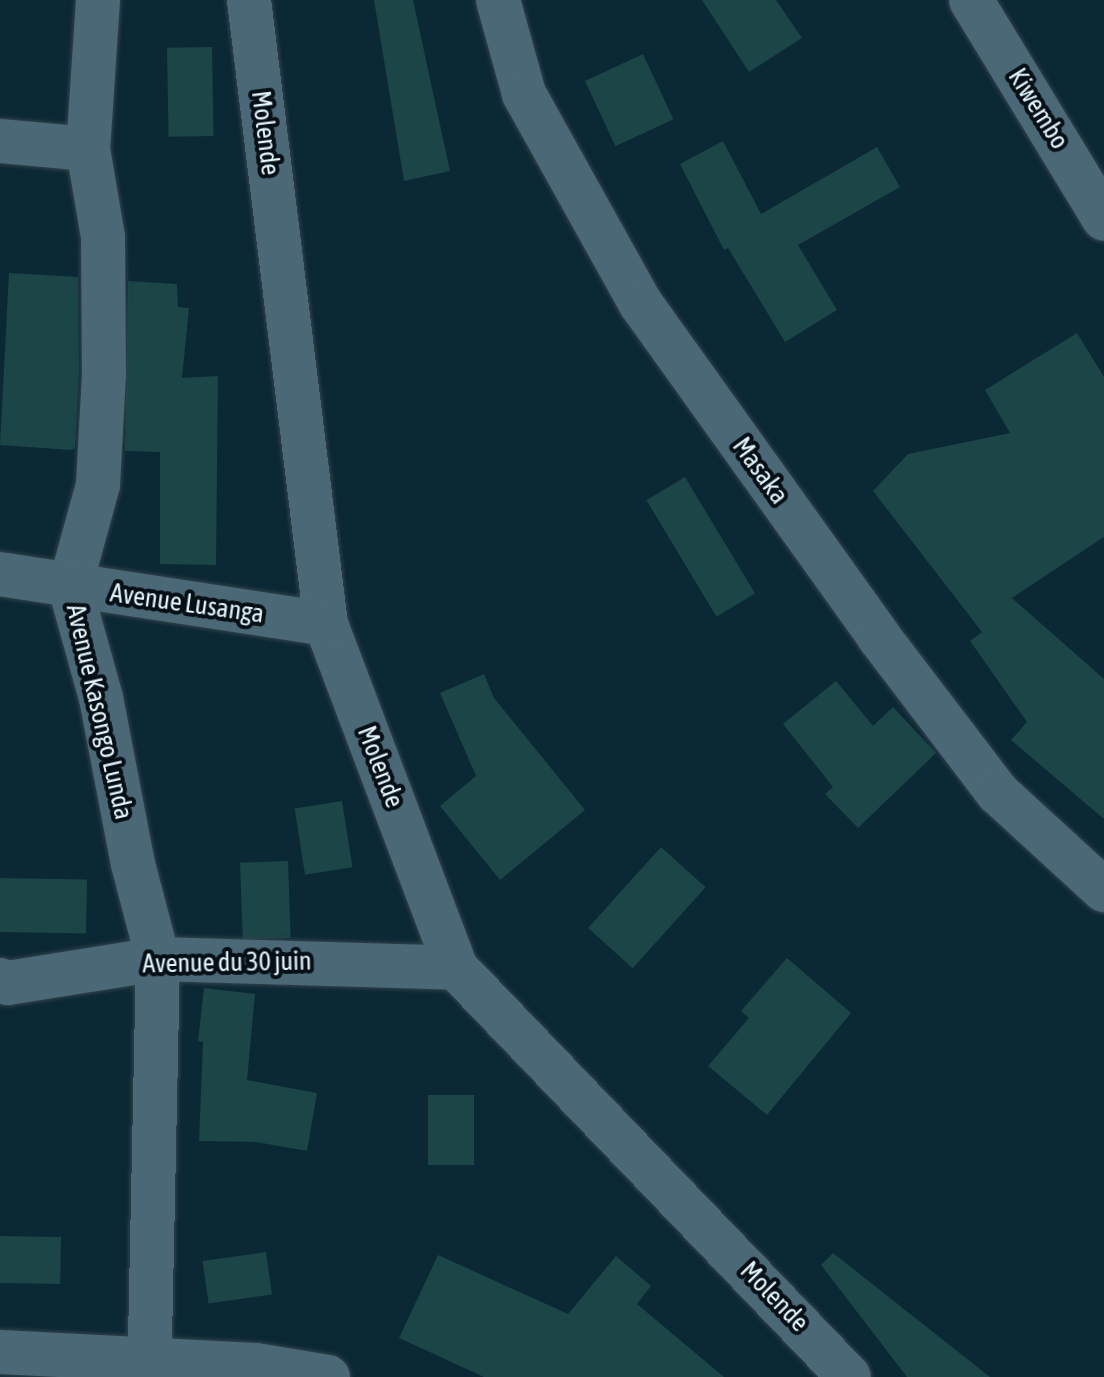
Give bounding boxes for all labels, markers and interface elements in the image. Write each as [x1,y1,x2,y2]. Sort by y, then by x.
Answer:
street label: Kiwembo [1001,63,1075,155]
street label: Molende [244,89,286,177]
street label: Masaka [726,432,794,510]
street label: Avenue Lusanga [108,578,266,630]
street label: Avenue Kasongo Lunda [59,601,139,823]
street label: Molende [350,722,410,812]
street label: Avenue du 30 juin [142,946,312,980]
street label: Molende [733,1256,815,1338]

